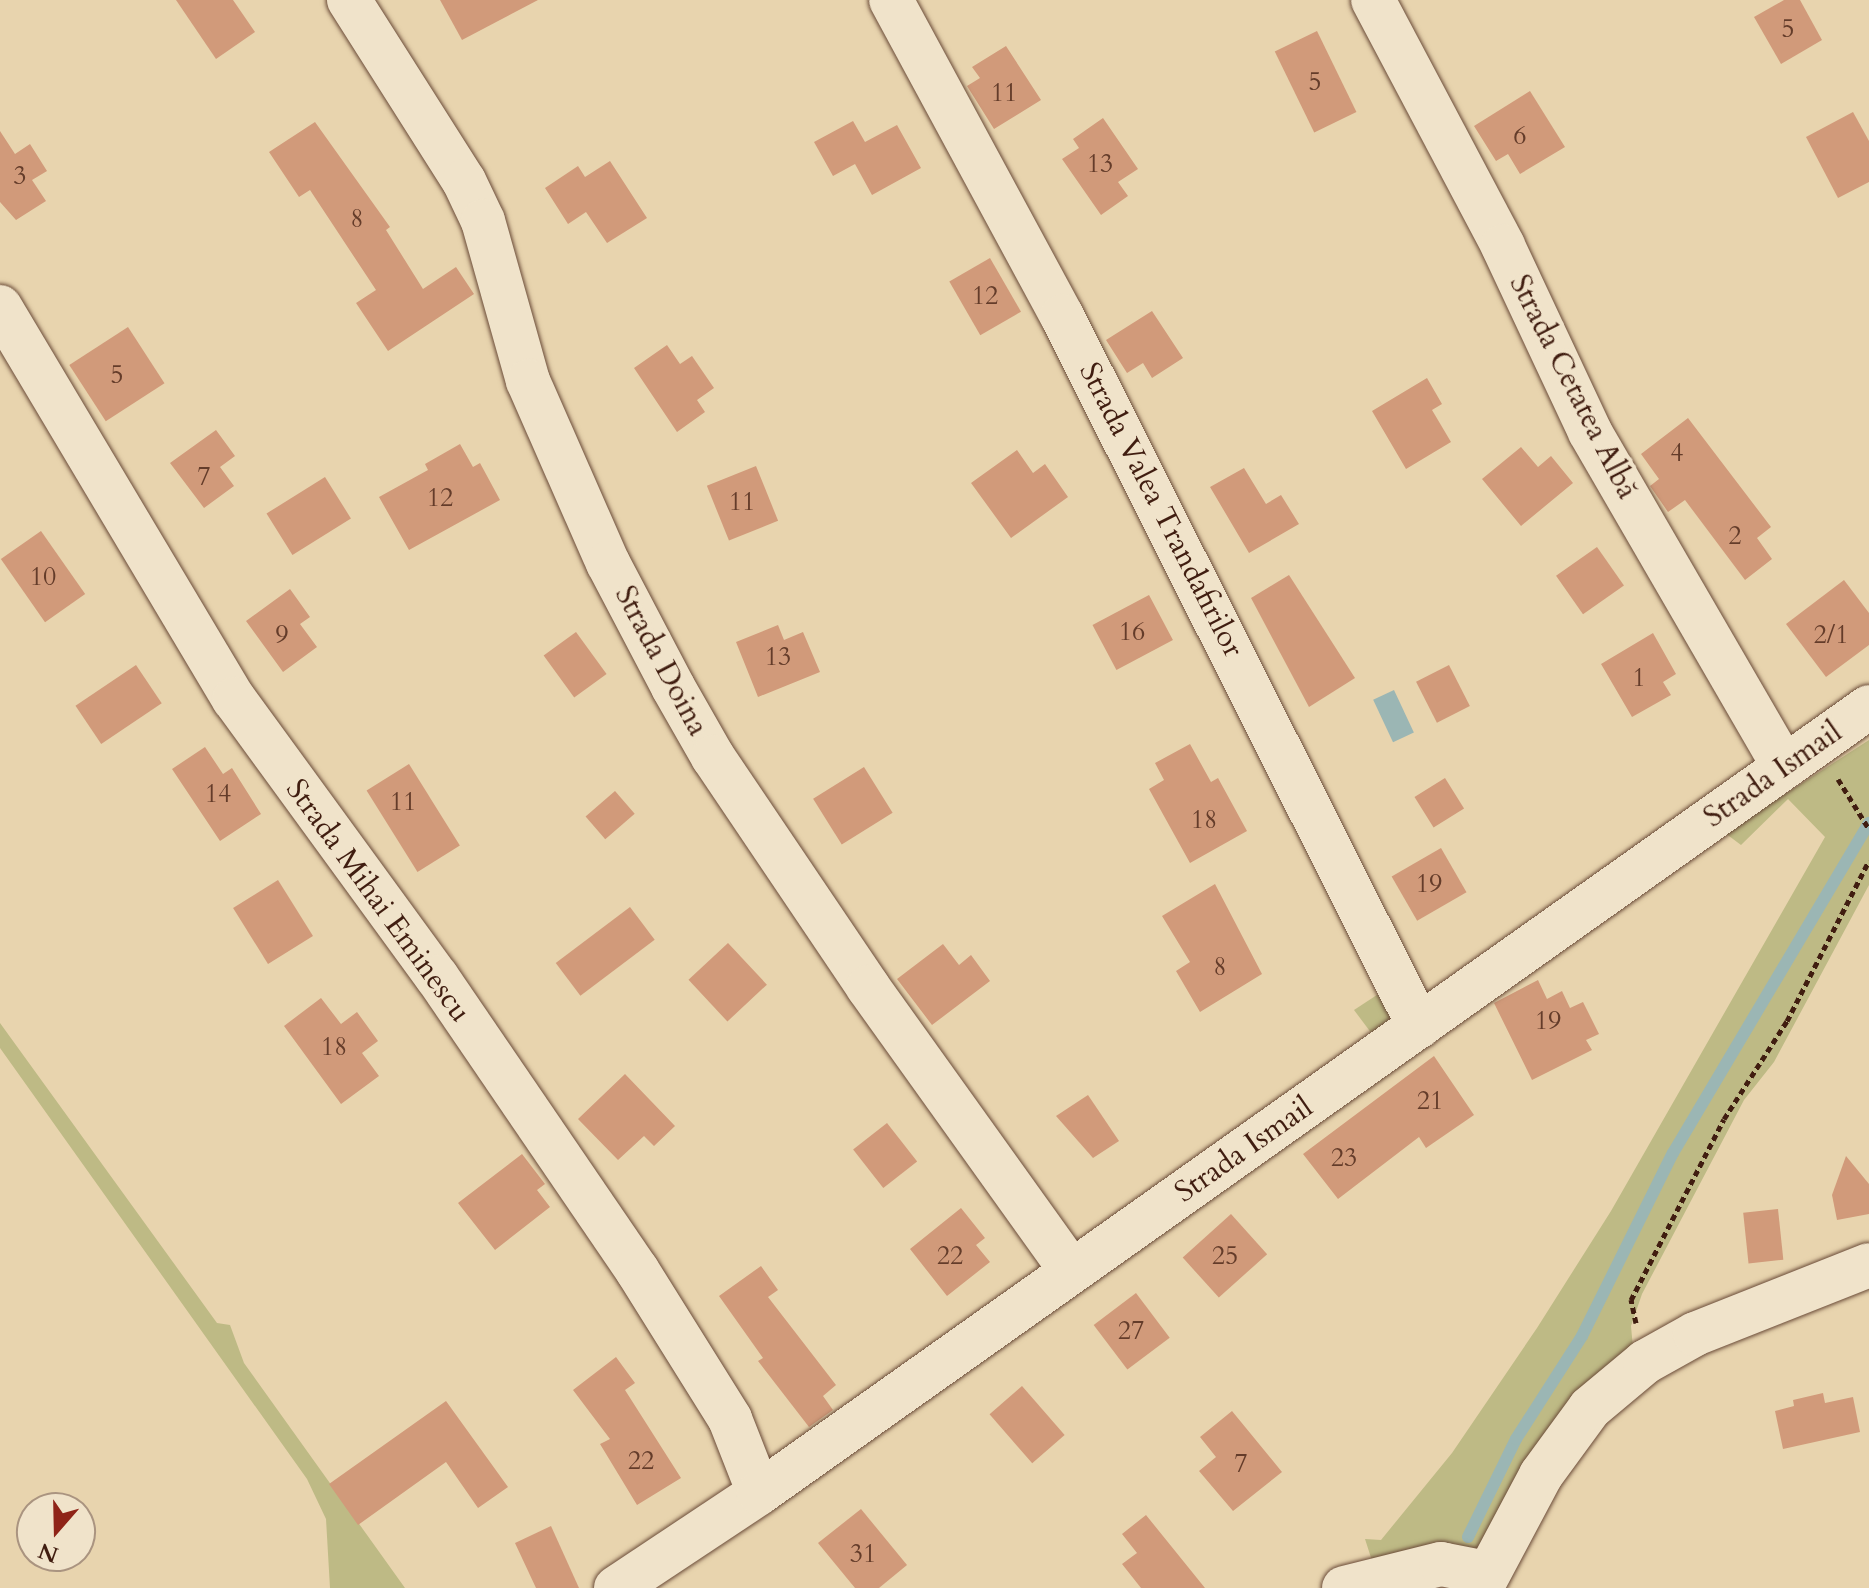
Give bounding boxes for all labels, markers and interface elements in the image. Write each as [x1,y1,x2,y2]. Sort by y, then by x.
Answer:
house number: 5 [1781,13,1795,45]
house number: 5 [1308,66,1322,98]
house number: 11 [991,77,1017,109]
house number: 6 [1513,120,1527,152]
house number: 13 [1087,148,1113,180]
house number: 3 [13,160,27,192]
house number: 8 [350,203,364,235]
street label: Strada Cetatea Albă [1501,269,1645,505]
house number: 12 [972,280,998,312]
street label: Strada Valea Trandafirilor [1071,357,1251,663]
house number: 5 [110,359,124,391]
house number: 4 [1670,437,1684,469]
house number: 7 [197,461,211,493]
house number: 12 [427,482,453,514]
house number: 11 [729,486,755,518]
house number: 2 [1728,520,1742,552]
house number: 10 [30,561,56,593]
street label: Strada Doina [607,580,715,742]
house number: 16 [1119,616,1145,648]
house number: 9 [275,619,289,651]
house number: 2/1 [1813,619,1849,651]
house number: 13 [765,641,791,673]
house number: 1 [1632,662,1646,694]
street label: Strada Ismail [1697,714,1849,836]
street label: Strada Mihai Eminescu [278,773,478,1029]
house number: 14 [205,778,231,810]
house number: 11 [390,786,416,818]
house number: 18 [1191,804,1217,836]
house number: 19 [1416,868,1442,900]
house number: 8 [1213,951,1227,983]
house number: 19 [1535,1005,1561,1037]
house number: 18 [321,1031,347,1063]
house number: 21 [1417,1085,1443,1117]
street label: Strada Ismail [1168,1089,1320,1211]
house number: 23 [1331,1142,1357,1174]
house number: 22 [937,1240,963,1272]
house number: 25 [1212,1240,1238,1272]
house number: 27 [1118,1315,1144,1347]
house number: 22 [628,1445,654,1477]
house number: 7 [1234,1448,1248,1480]
north arrow [16,1492,96,1572]
text: N [34,1535,63,1570]
house number: 31 [850,1538,876,1570]

